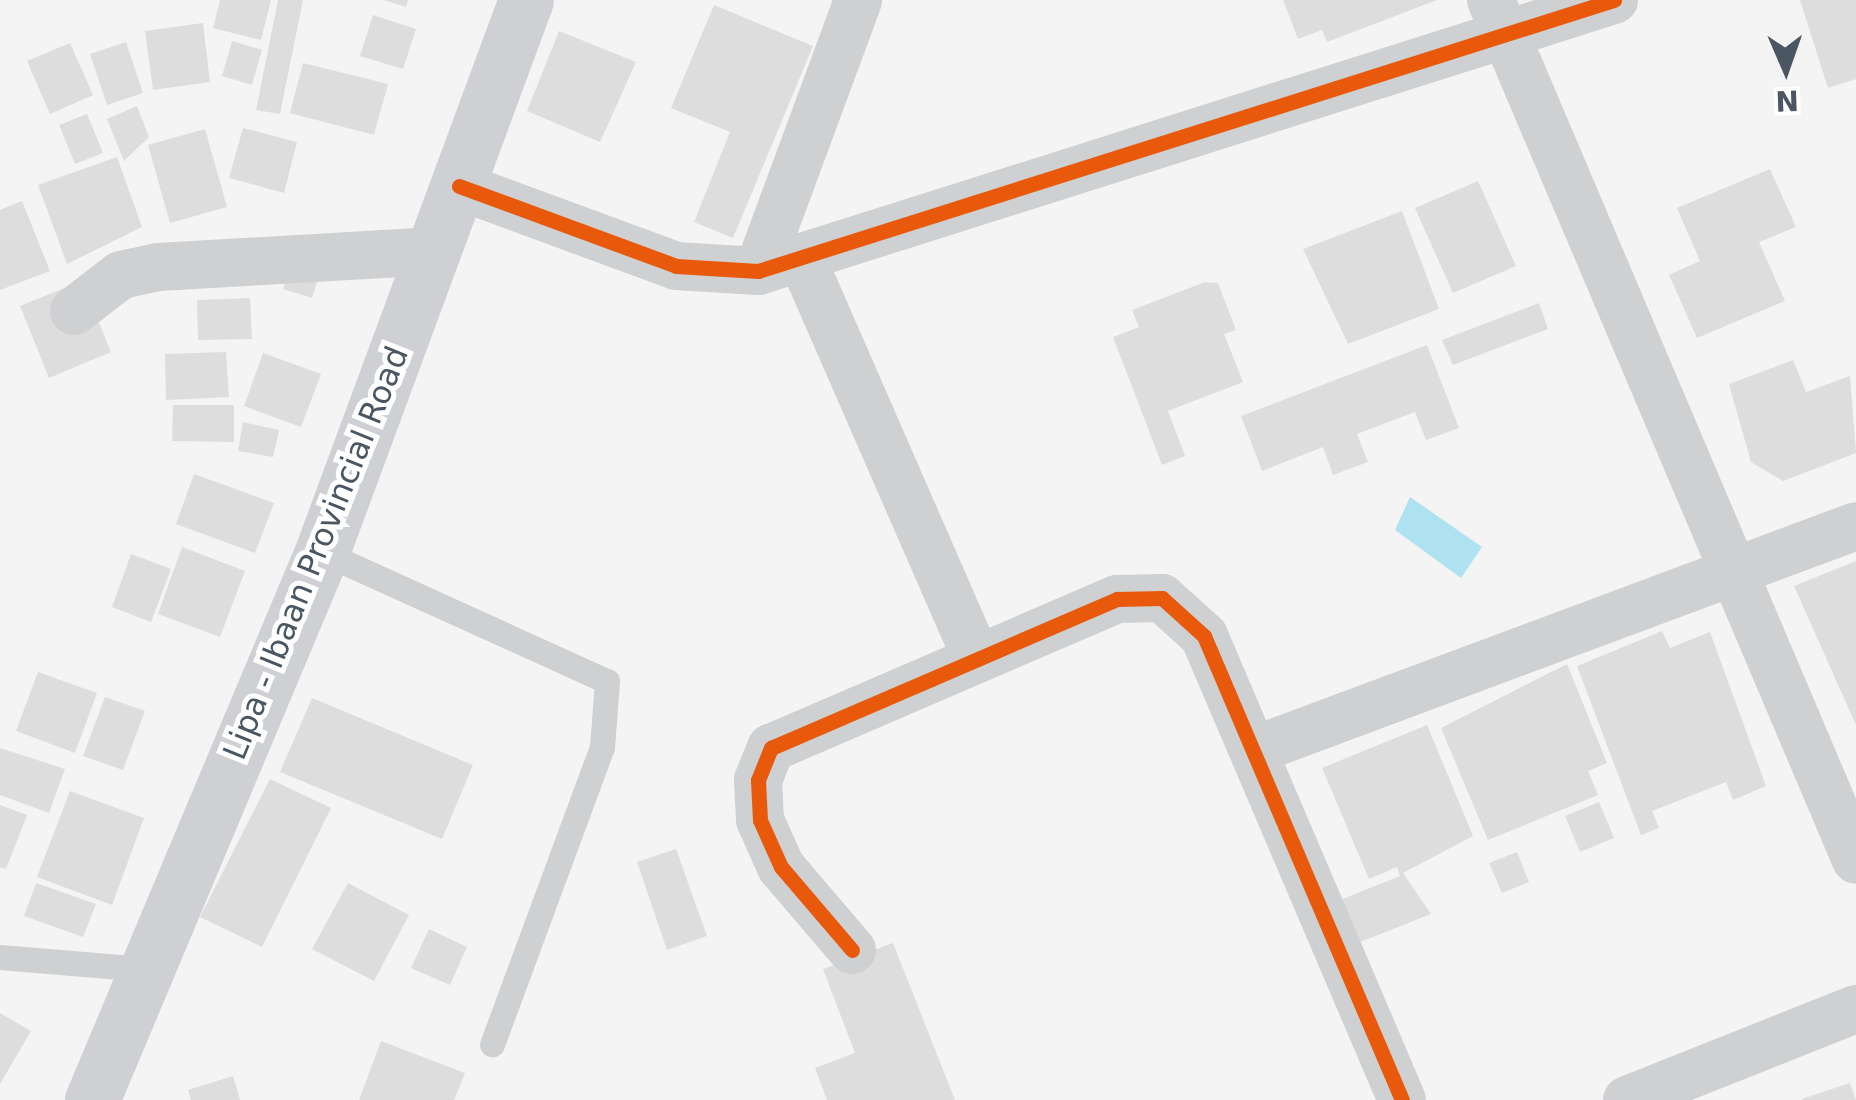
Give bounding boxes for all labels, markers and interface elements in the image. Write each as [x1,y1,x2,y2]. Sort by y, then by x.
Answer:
north arrow [1736,20,1836,120]
text: N [1775,84,1799,117]
street label: Lipa - Ibaan Provincial Road [215,341,417,765]

